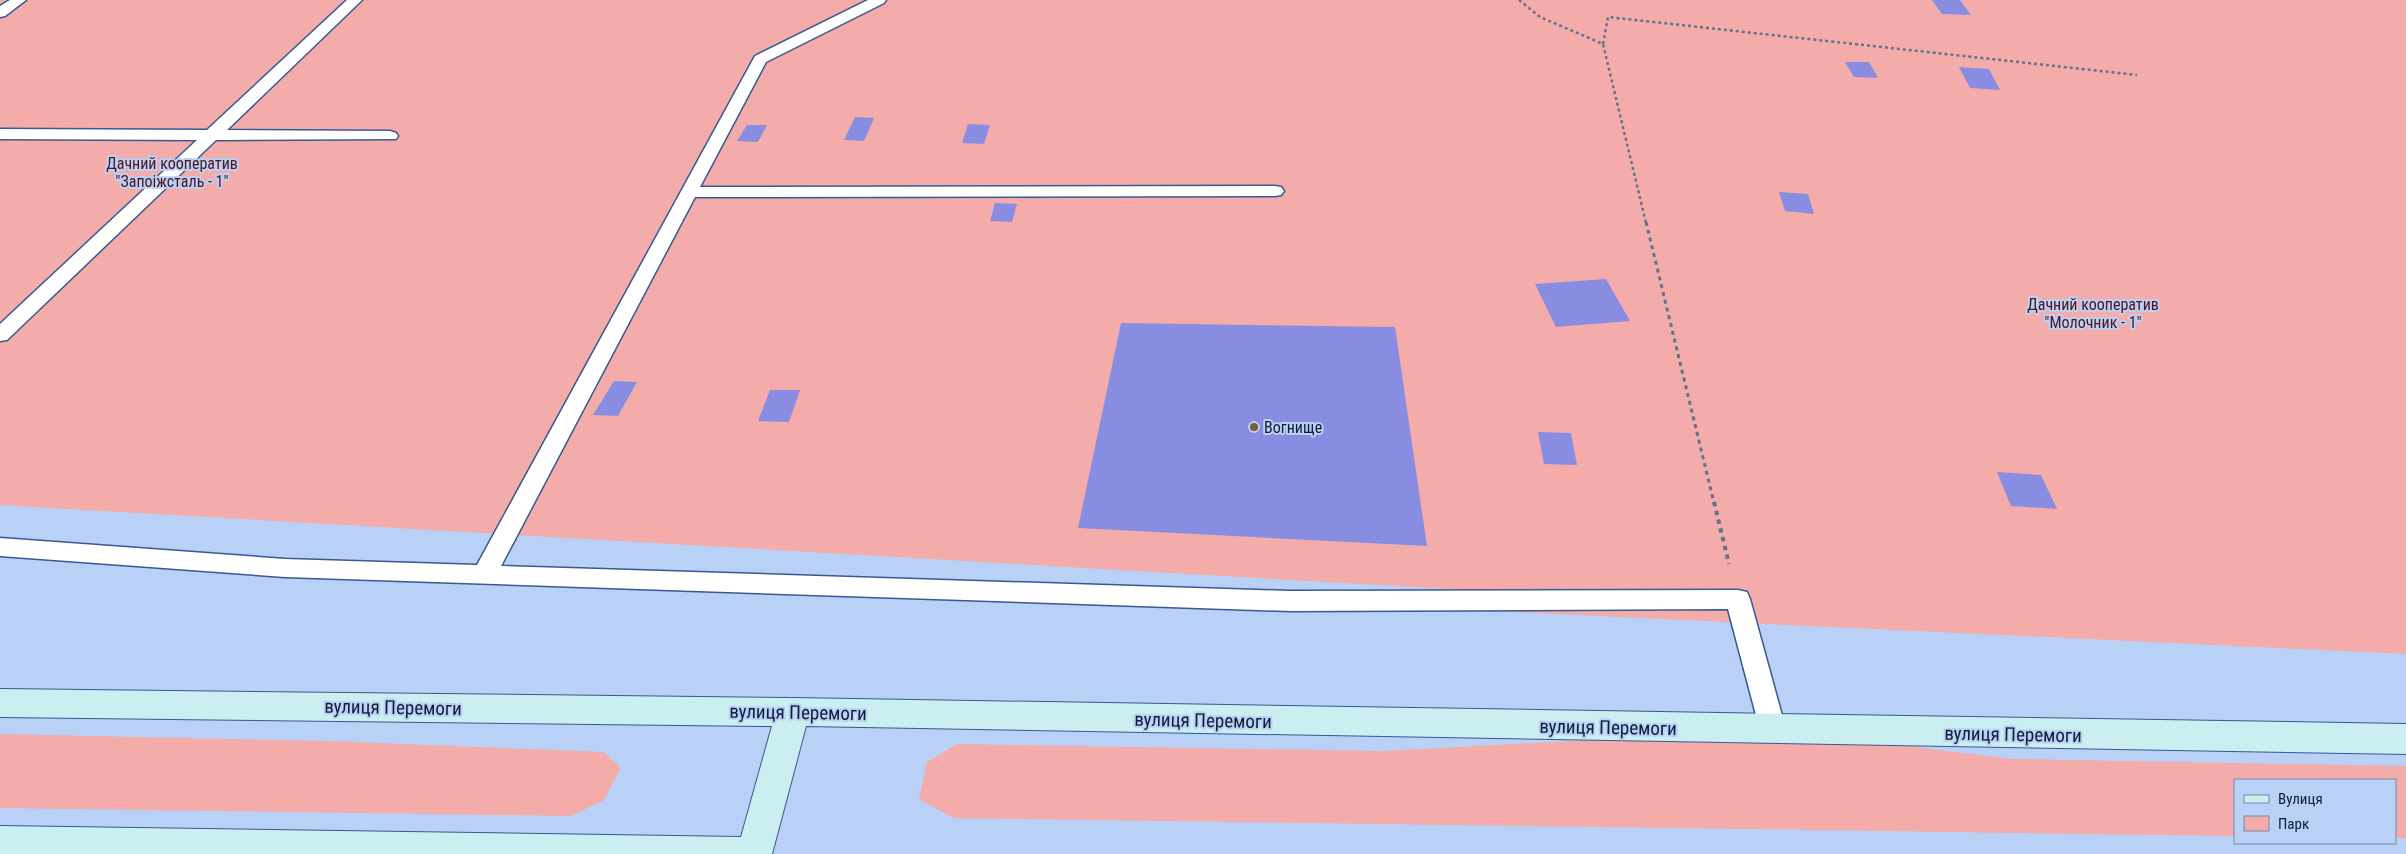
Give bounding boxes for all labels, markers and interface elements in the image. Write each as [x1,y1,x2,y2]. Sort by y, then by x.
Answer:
park label: Дачний кооператив "Запоіжсталь - 1" [106,154,238,191]
park label: Дачний кооператив "Молочник - 1" [2027,295,2159,332]
place label: Вогнище [1264,418,1322,437]
marker: Вогнище [1248,421,1260,433]
street label: вулиця Перемоги [324,695,462,720]
street label: вулиця Перемоги [729,700,867,725]
street label: вулиця Перемоги [1134,708,1272,733]
street label: вулиця Перемоги [1539,715,1677,740]
street label: вулиця Перемоги [1944,722,2082,747]
legend [2234,779,2396,844]
text: Вулиця [2278,790,2323,808]
text: Парк [2278,815,2309,833]

